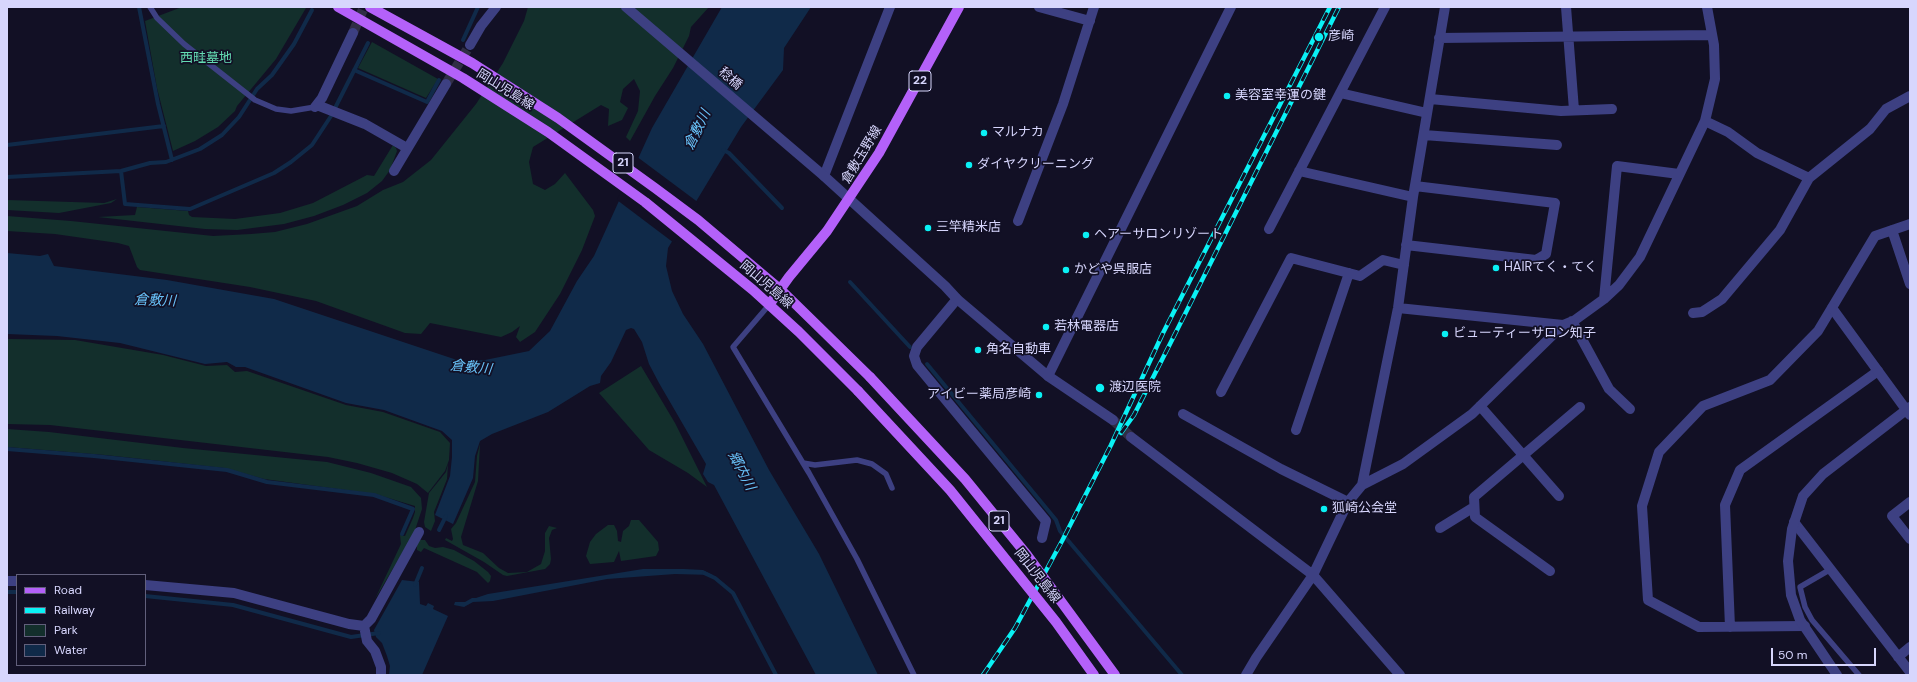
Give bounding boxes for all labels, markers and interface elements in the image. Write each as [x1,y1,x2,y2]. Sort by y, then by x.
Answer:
place label: 彦崎 [1328,29,1354,45]
marker: 彦崎 [1313,31,1325,43]
park label: 西畦墓地 [180,51,232,67]
street label: 稔橋 [715,65,745,93]
street label: 岡山児島線 [473,66,537,114]
road number: 22 [909,71,931,91]
place label: 美容室幸運の鍵 [1235,88,1326,104]
marker: 美容室幸運の鍵 [1222,91,1232,101]
water label: 倉敷川 [681,107,715,153]
street label: 倉敷玉野線 [839,123,885,187]
place label: マルナカ [992,125,1044,141]
marker: マルナカ [979,128,989,138]
road number: 21 [613,153,633,173]
place label: ダイヤクリーニング [977,157,1094,173]
marker: ダイヤクリーニング [964,160,974,170]
place label: 三竿精米店 [936,220,1001,236]
marker: 三竿精米店 [923,223,933,233]
place label: ヘアーサロンリゾート [1094,227,1223,243]
marker: ヘアーサロンリゾート [1081,230,1091,240]
street label: 岡山児島線 [736,258,796,312]
place label: HAIRてく・てく [1504,260,1597,276]
place label: かどや呉服店 [1074,262,1152,278]
marker: HAIRてく・てく [1491,263,1501,273]
marker: かどや呉服店 [1061,265,1071,275]
water label: 倉敷川 [134,292,176,310]
place label: 若林電器店 [1054,319,1119,335]
marker: 若林電器店 [1041,322,1051,332]
place label: ビューティーサロン知子 [1453,326,1596,342]
marker: ビューティーサロン知子 [1440,329,1450,339]
place label: 角名自動車 [986,342,1051,358]
marker: 角名自動車 [973,345,983,355]
water label: 倉敷川 [449,357,493,379]
place label: 渡辺医院 [1109,380,1161,396]
marker: 渡辺医院 [1094,382,1106,394]
place label: アイビー薬局彦崎 [927,387,1031,403]
marker: アイビー薬局彦崎 [1034,390,1044,400]
water label: 郷内川 [724,449,758,493]
place label: 狐崎公会堂 [1332,501,1397,517]
marker: 狐崎公会堂 [1319,504,1329,514]
road number: 21 [989,511,1009,531]
street label: 岡山児島線 [1011,546,1063,606]
legend [16,574,146,666]
text: Road [54,582,82,598]
text: Railway [54,602,95,618]
text: Park [54,622,78,638]
scale bar [1773,640,1878,666]
text: Water [54,642,87,658]
text: 50 m [1778,647,1807,663]

